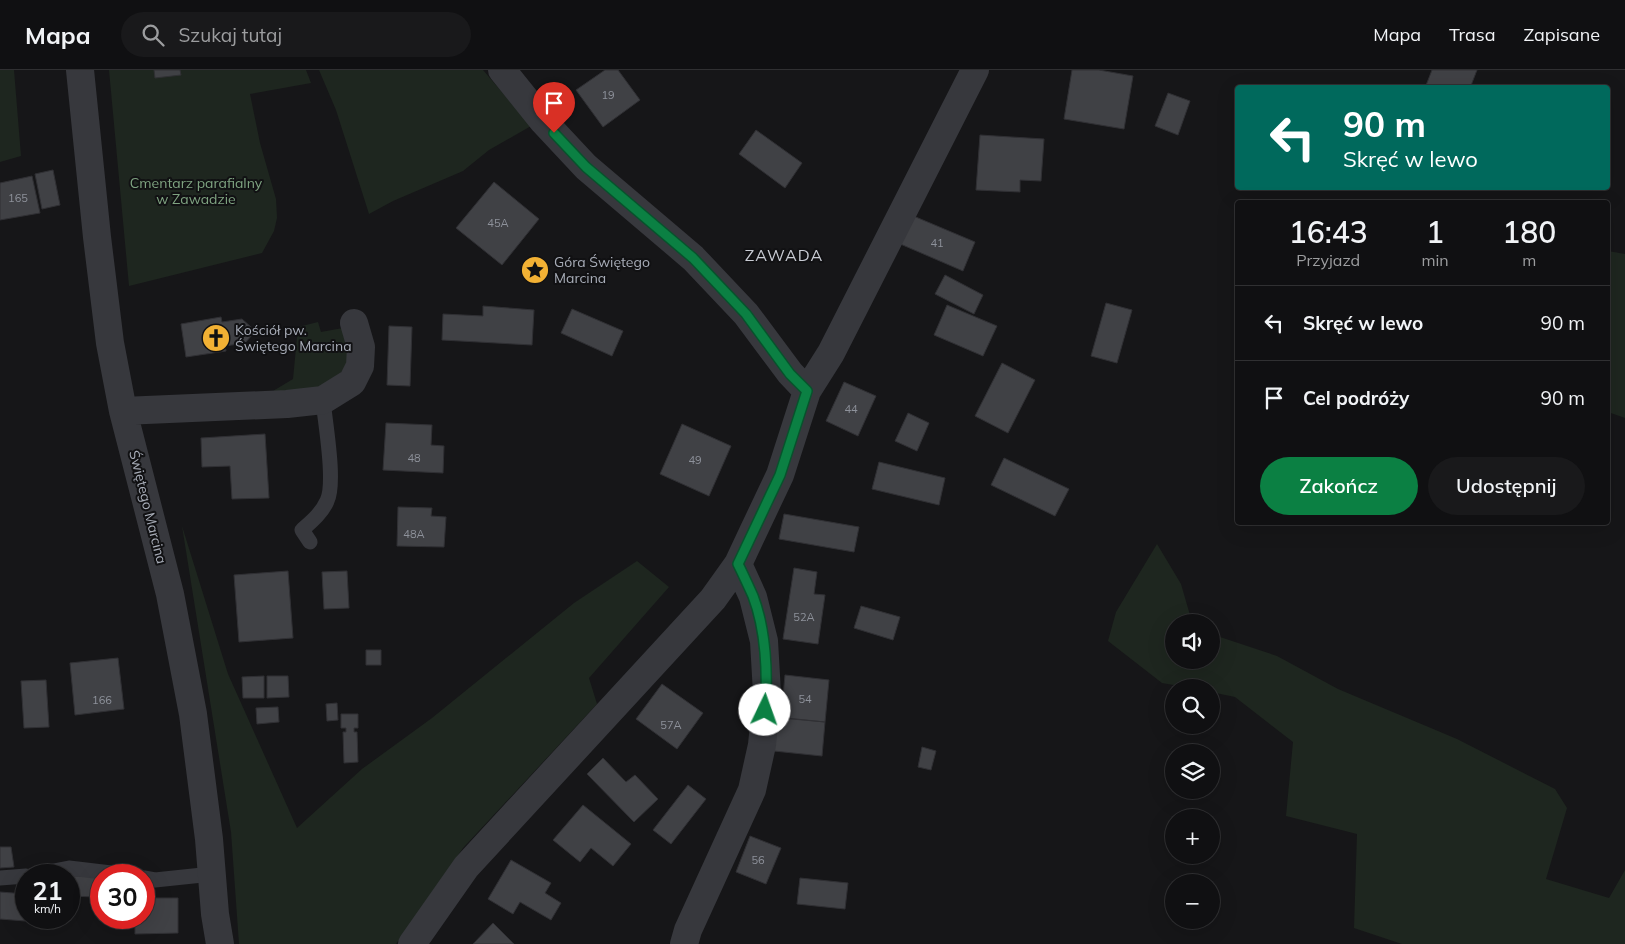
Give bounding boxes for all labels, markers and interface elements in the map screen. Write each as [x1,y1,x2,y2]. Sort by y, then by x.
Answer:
search box [121,12,471,57]
text: Mapa [25,20,91,50]
icon: search [139,21,167,49]
text: Szukaj tutaj [179,23,282,47]
text: Mapa [1373,23,1421,46]
text: Trasa [1449,23,1496,46]
text: Zapisane [1524,23,1600,46]
pin [533,82,575,133]
house number: 19 [601,88,615,102]
icon: arrive [540,89,568,117]
text: 90 m [1343,102,1426,146]
icon: left [1260,105,1325,170]
text: Skręć w lewo [1343,145,1478,173]
park label: Cmentarz parafialny w Zawadzie [130,174,263,208]
house number: 165 [8,191,28,205]
text: 16:43 [1289,213,1368,251]
text: 1 [1426,213,1444,251]
text: 180 [1502,213,1556,251]
house number: 45A [487,216,509,230]
house number: 41 [930,236,944,250]
district label: ZAWADA [745,245,823,265]
text: Przyjazd [1296,250,1360,270]
text: min [1421,250,1449,270]
text: m [1522,250,1536,270]
place label: Góra Świętego Marcina [554,253,650,287]
place icon: Góra Świętego Marcina [520,255,550,285]
icon: left [1260,309,1288,337]
text: Skręć w lewo [1303,311,1423,335]
text: 90 m [1541,311,1585,335]
place label: Kościół pw. Świętego Marcina [235,321,352,355]
church icon: Kościół pw. Świętego Marcina [201,323,231,353]
icon: arrive [1260,384,1288,412]
text: Cel podróży [1303,386,1409,410]
text: 90 m [1541,386,1585,410]
house number: 44 [844,402,858,416]
street label: Świętego Marcina [125,448,171,566]
house number: 48 [407,451,421,465]
house number: 49 [688,453,702,467]
button: Zakończ [1260,457,1418,515]
button: Udostępnij [1428,457,1585,515]
house number: 48A [403,527,425,541]
house number: 52A [793,610,815,624]
map controls [1165,614,1220,929]
button: sound [1165,614,1220,669]
button: search [1165,679,1220,734]
position arrow [738,683,790,735]
house number: 54 [798,692,812,706]
house number: 166 [92,693,112,707]
house number: 57A [660,718,682,732]
button: layers [1165,744,1220,799]
button: + [1165,809,1220,864]
house number: 56 [751,853,765,867]
speed limit sign: 30 [90,864,155,929]
button: − [1165,874,1220,929]
text: 21 [32,875,63,906]
text: km/h [34,901,61,916]

